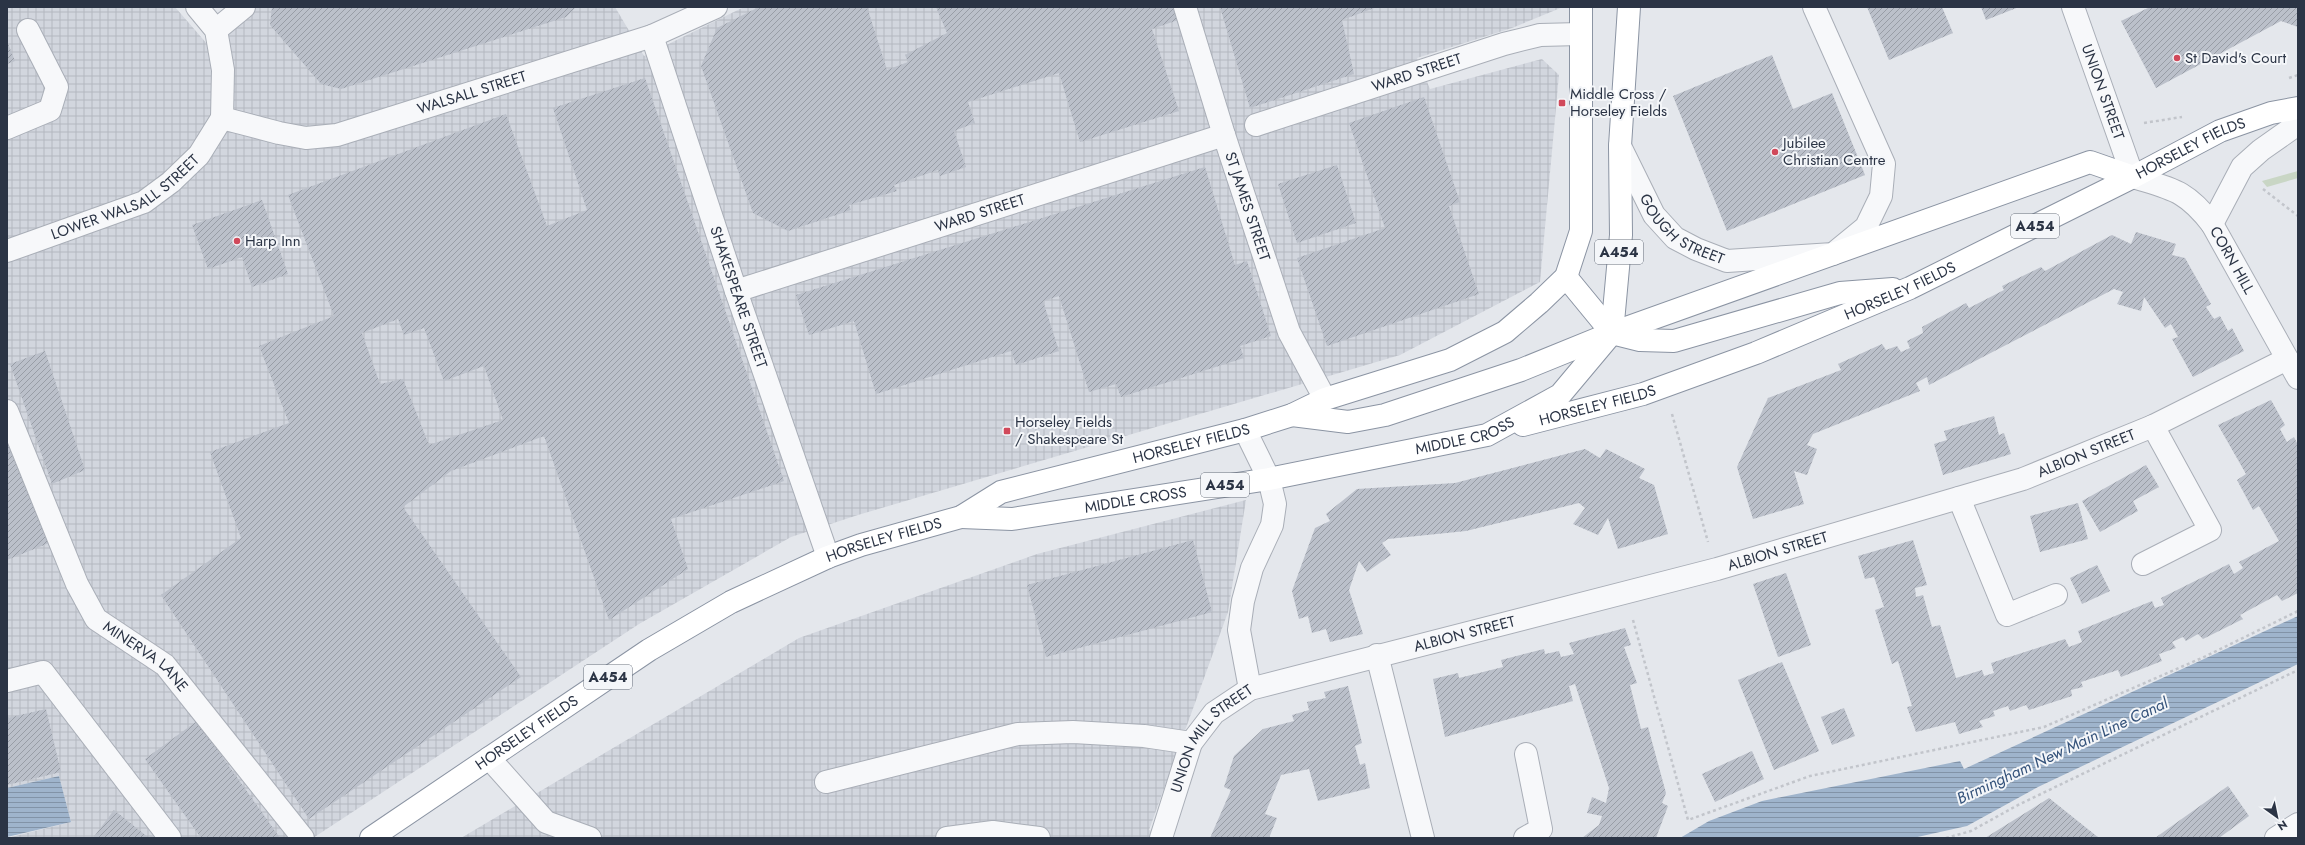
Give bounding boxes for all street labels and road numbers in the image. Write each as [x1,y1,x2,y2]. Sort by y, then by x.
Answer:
street label: UNION STREET [2076,41,2130,143]
street label: WARD STREET [1369,48,1465,98]
street label: WALSALL STREET [415,65,529,120]
street label: HORSELEY FIELDS [2132,112,2248,185]
street label: LOWER WALSALL STREET [48,149,204,245]
street label: ST JAMES STREET [1219,149,1276,264]
street label: WARD STREET [932,188,1028,238]
street label: GOUGH STREET [1634,190,1728,270]
road number: A454 [2011,214,2059,238]
street label: CORN HILL [2204,222,2260,298]
street label: SHAKESPEARE STREET [704,223,773,371]
road number: A454 [1595,240,1643,264]
street label: HORSELEY FIELDS [1841,256,1959,325]
street label: HORSELEY FIELDS [1537,379,1659,431]
street label: MIDDLE CROSS [1413,411,1518,460]
street label: HORSELEY FIELDS [1130,418,1253,469]
street label: ALBION STREET [2034,423,2138,483]
road number: A454 [1201,473,1249,497]
street label: MIDDLE CROSS [1083,481,1188,519]
street label: HORSELEY FIELDS [823,512,944,568]
street label: ALBION STREET [1725,526,1831,576]
street label: ALBION STREET [1411,610,1517,658]
street label: MINERVA LANE [99,616,193,697]
road number: A454 [584,665,632,689]
street label: UNION MILL STREET [1165,679,1257,795]
street label: HORSELEY FIELDS [471,690,583,775]

